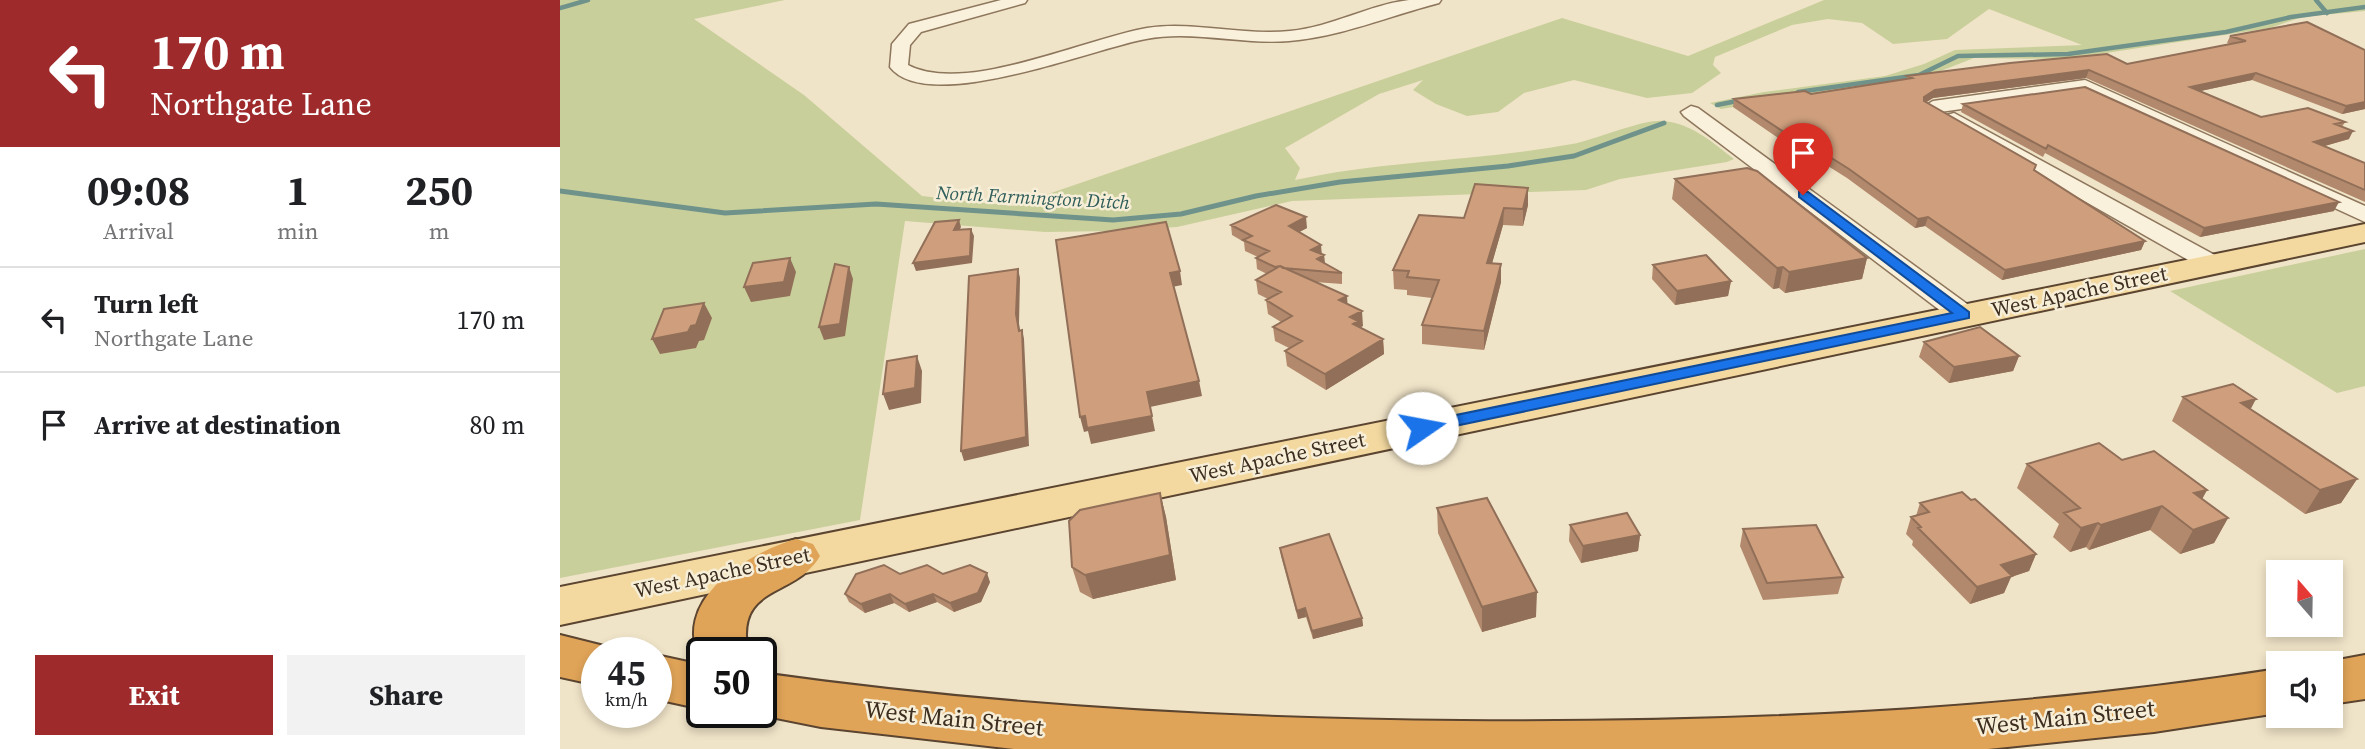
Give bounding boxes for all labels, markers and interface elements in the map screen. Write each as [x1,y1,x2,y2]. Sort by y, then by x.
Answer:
text: 170 m [150,18,285,85]
icon: left [35,28,126,119]
text: Northgate Lane [150,82,372,126]
pin [1773,123,1833,195]
icon: arrive [1784,134,1822,172]
text: 09:08 [87,161,190,219]
text: 1 [286,161,309,219]
text: 250 [405,161,473,219]
water label: North Farmington Ditch [935,179,1131,215]
text: Arrival [103,215,174,247]
text: min [277,215,318,247]
text: m [429,215,450,247]
street label: West Apache Street [1988,258,2170,324]
text: Turn left [94,286,198,322]
icon: left [35,301,73,339]
text: 170 m [457,302,525,338]
text: Northgate Lane [94,322,253,354]
position arrow [1385,391,1459,465]
icon: arrive [35,406,73,444]
text: Arrive at destination [94,407,341,443]
text: 80 m [470,407,525,443]
street label: West Apache Street [1186,424,1368,490]
street label: West Apache Street [631,539,813,605]
north arrow [2266,560,2343,637]
map controls [2266,560,2343,728]
speed limit sign: 50 [686,637,777,728]
text: 45 [608,649,645,697]
button: sound [2266,651,2343,728]
button: Exit [35,655,273,735]
button: Share [287,655,525,735]
text: km/h [605,687,648,712]
street label: West Main Street [1974,691,2156,743]
street label: West Main Street [863,692,1045,744]

